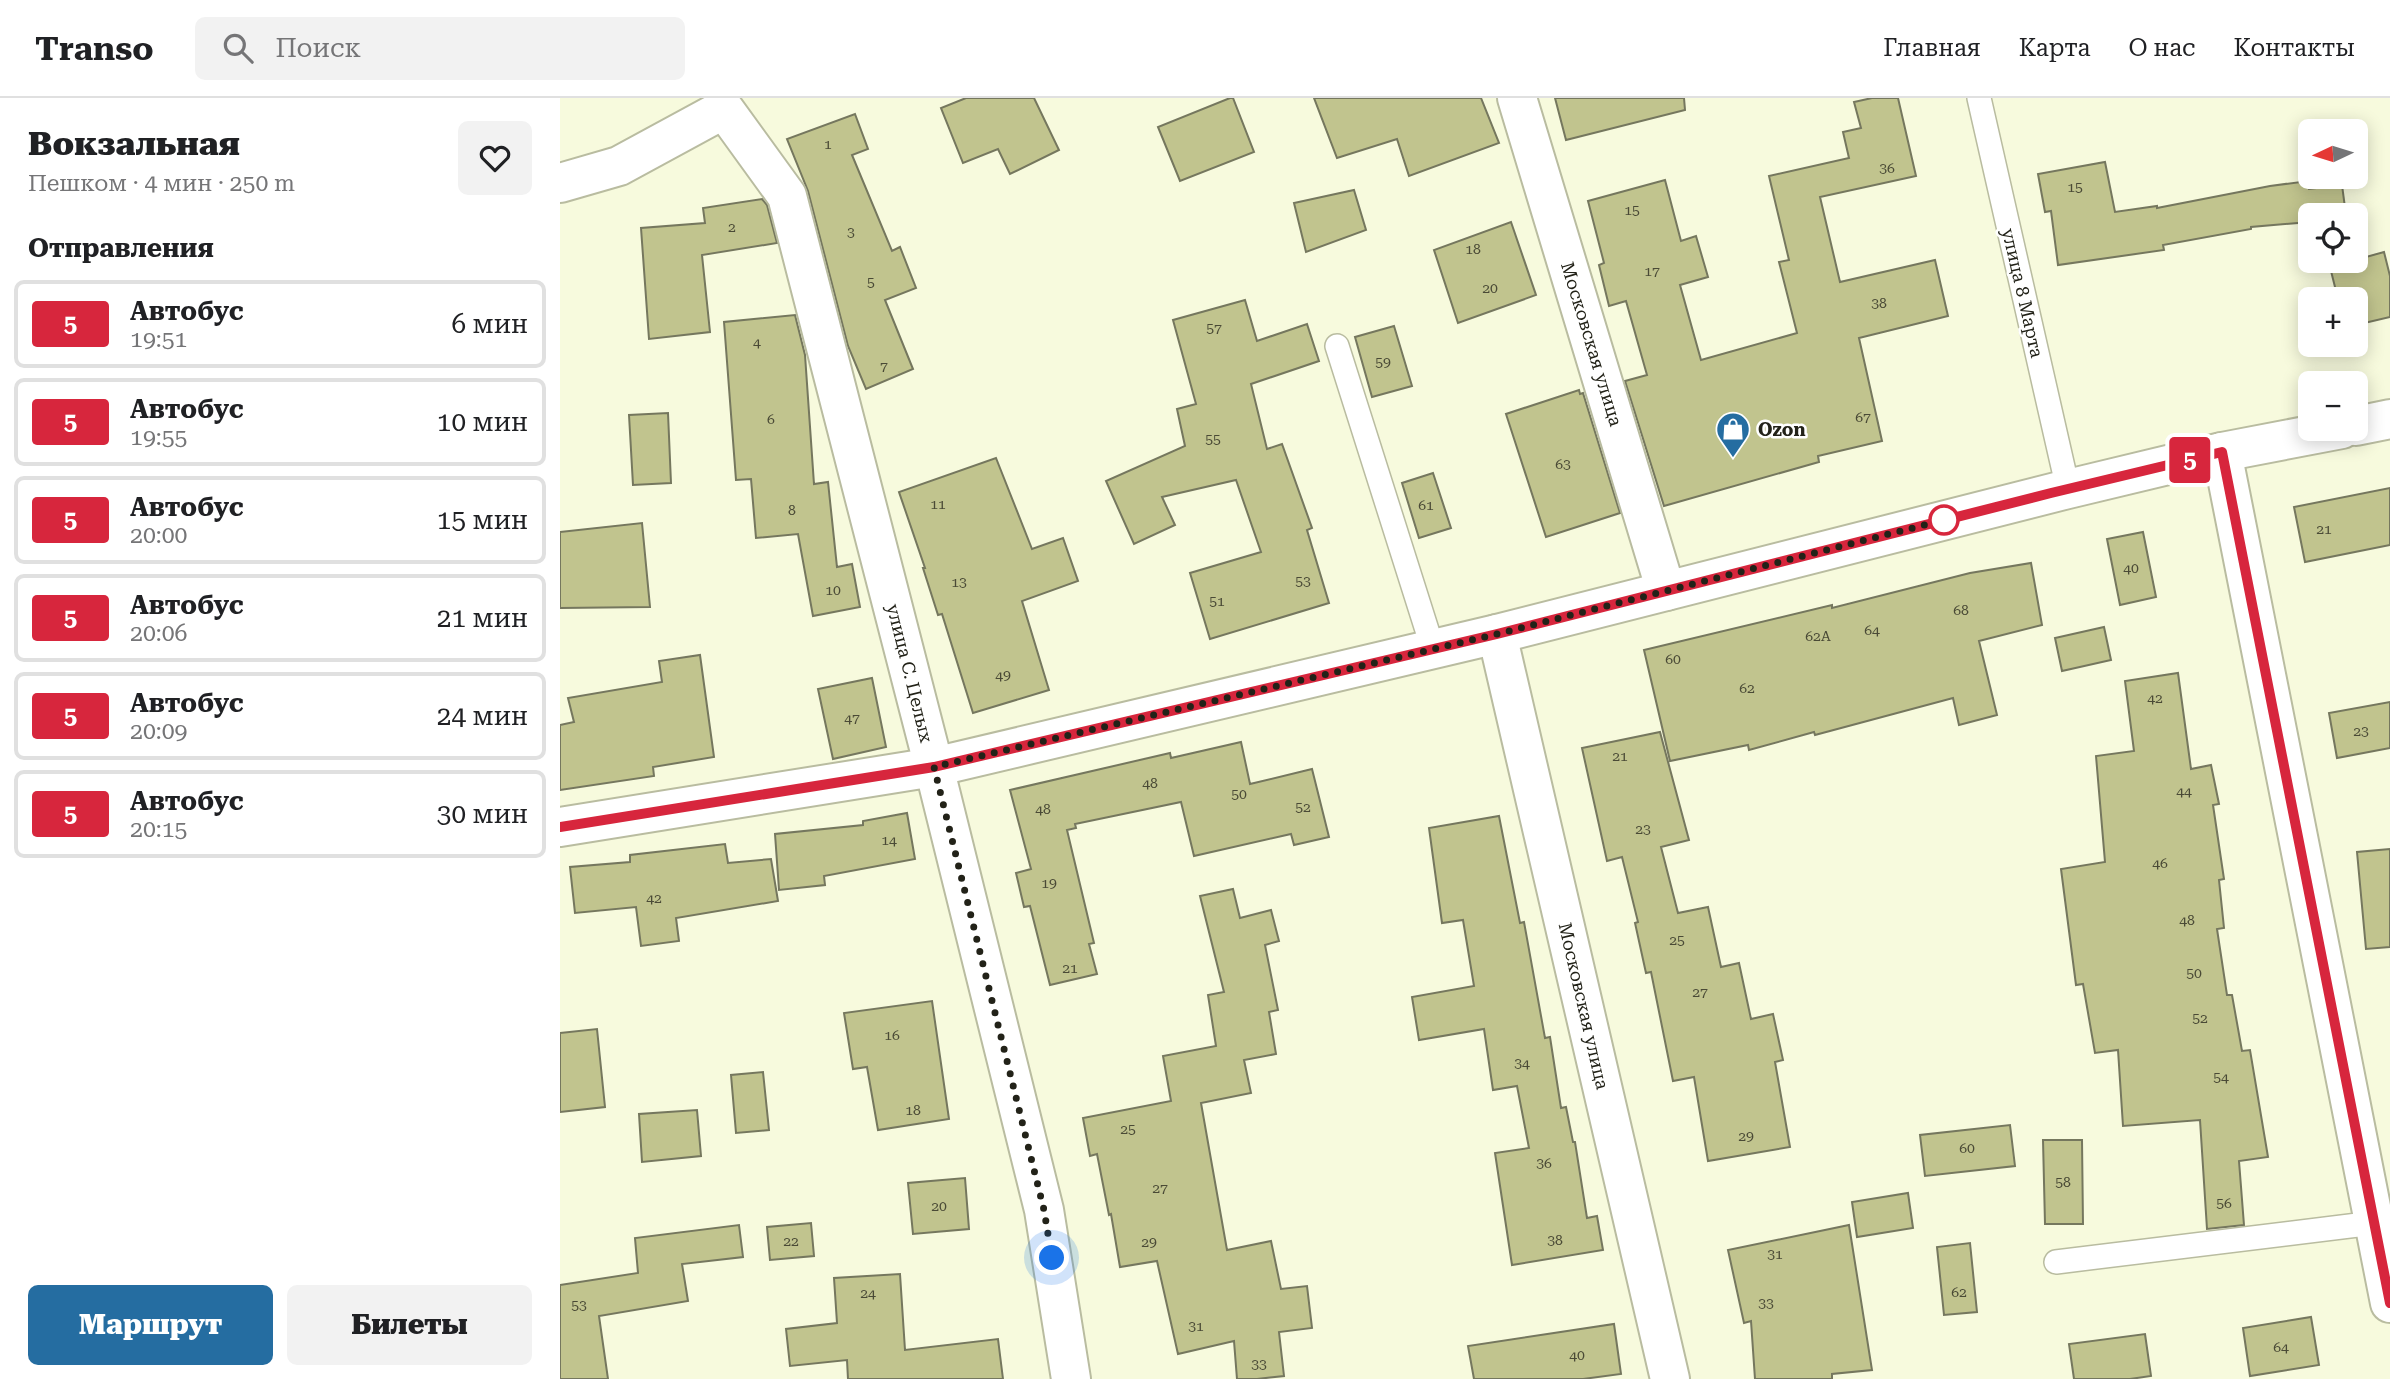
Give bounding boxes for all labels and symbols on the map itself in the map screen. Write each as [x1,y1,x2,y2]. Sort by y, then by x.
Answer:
north arrow [2298,119,2368,189]
house number: 1 [824,136,832,152]
house number: 36 [1879,160,1895,176]
house number: 15 [2067,179,2083,195]
house number: 15 [1624,202,1640,218]
house number: 2 [728,219,736,235]
house number: 3 [847,224,855,240]
street label: улица 8 Марта [1998,226,2048,360]
house number: 18 [1465,241,1481,257]
street label: Московская улица [1557,259,1627,429]
house number: 17 [1644,263,1660,279]
house number: 5 [867,274,875,290]
house number: 20 [1482,280,1498,296]
house number: 38 [1871,295,1887,311]
house number: 57 [1206,320,1222,336]
house number: 4 [753,334,761,350]
house number: 59 [1375,354,1391,370]
house number: 7 [880,358,888,374]
house number: 67 [1855,409,1871,425]
shop icon: Ozon [1714,410,1752,459]
house number: 6 [767,411,775,427]
place label: Ozon [1758,419,1806,440]
house number: 55 [1205,431,1221,447]
line badge: 5 [2167,437,2213,483]
house number: 63 [1555,456,1571,472]
house number: 11 [930,496,946,512]
house number: 61 [1418,497,1434,513]
house number: 8 [788,502,796,518]
unlabelled marker [1929,505,1959,535]
house number: 21 [2316,521,2332,537]
house number: 40 [2123,560,2139,576]
house number: 53 [1295,573,1311,589]
house number: 13 [951,574,967,590]
house number: 10 [825,582,841,598]
house number: 51 [1209,593,1225,609]
street label: улица С. Целых [883,602,938,745]
house number: 68 [1953,602,1969,618]
house number: 64 [1864,622,1880,638]
house number: 62А [1805,628,1831,644]
house number: 60 [1665,651,1681,667]
house number: 49 [995,667,1011,683]
house number: 62 [1739,680,1755,696]
house number: 42 [2147,690,2163,706]
house number: 47 [844,710,860,726]
house number: 23 [2353,723,2369,739]
house number: 21 [1612,748,1628,764]
house number: 48 [1142,775,1158,791]
house number: 44 [2176,783,2192,799]
house number: 50 [1231,786,1247,802]
house number: 52 [1295,799,1311,815]
house number: 48 [1035,801,1051,817]
house number: 23 [1635,821,1651,837]
house number: 14 [881,832,897,848]
house number: 46 [2152,855,2168,871]
house number: 19 [1041,875,1057,891]
house number: 42 [646,890,662,906]
house number: 48 [2179,912,2195,928]
street label: Московская улица [1555,921,1613,1092]
house number: 25 [1669,932,1685,948]
house number: 21 [1062,960,1078,976]
house number: 50 [2186,965,2202,981]
house number: 27 [1692,984,1708,1000]
house number: 52 [2192,1010,2208,1026]
house number: 16 [884,1027,900,1043]
house number: 34 [1514,1055,1530,1071]
house number: 54 [2213,1069,2229,1085]
house number: 18 [905,1102,921,1118]
house number: 25 [1120,1121,1136,1137]
house number: 29 [1738,1128,1754,1144]
house number: 60 [1959,1140,1975,1156]
house number: 36 [1536,1155,1552,1171]
house number: 58 [2055,1174,2071,1190]
house number: 27 [1152,1180,1168,1196]
house number: 56 [2216,1195,2232,1211]
house number: 20 [931,1198,947,1214]
house number: 38 [1547,1232,1563,1248]
house number: 22 [783,1233,799,1249]
house number: 29 [1141,1234,1157,1250]
your location [1034,1240,1069,1275]
house number: 31 [1767,1246,1783,1262]
house number: 62 [1951,1284,1967,1300]
house number: 24 [860,1285,876,1301]
house number: 33 [1758,1295,1774,1311]
house number: 53 [571,1297,587,1313]
house number: 31 [1188,1318,1204,1334]
house number: 64 [2273,1339,2289,1355]
house number: 40 [1569,1347,1585,1363]
house number: 33 [1251,1356,1267,1372]

